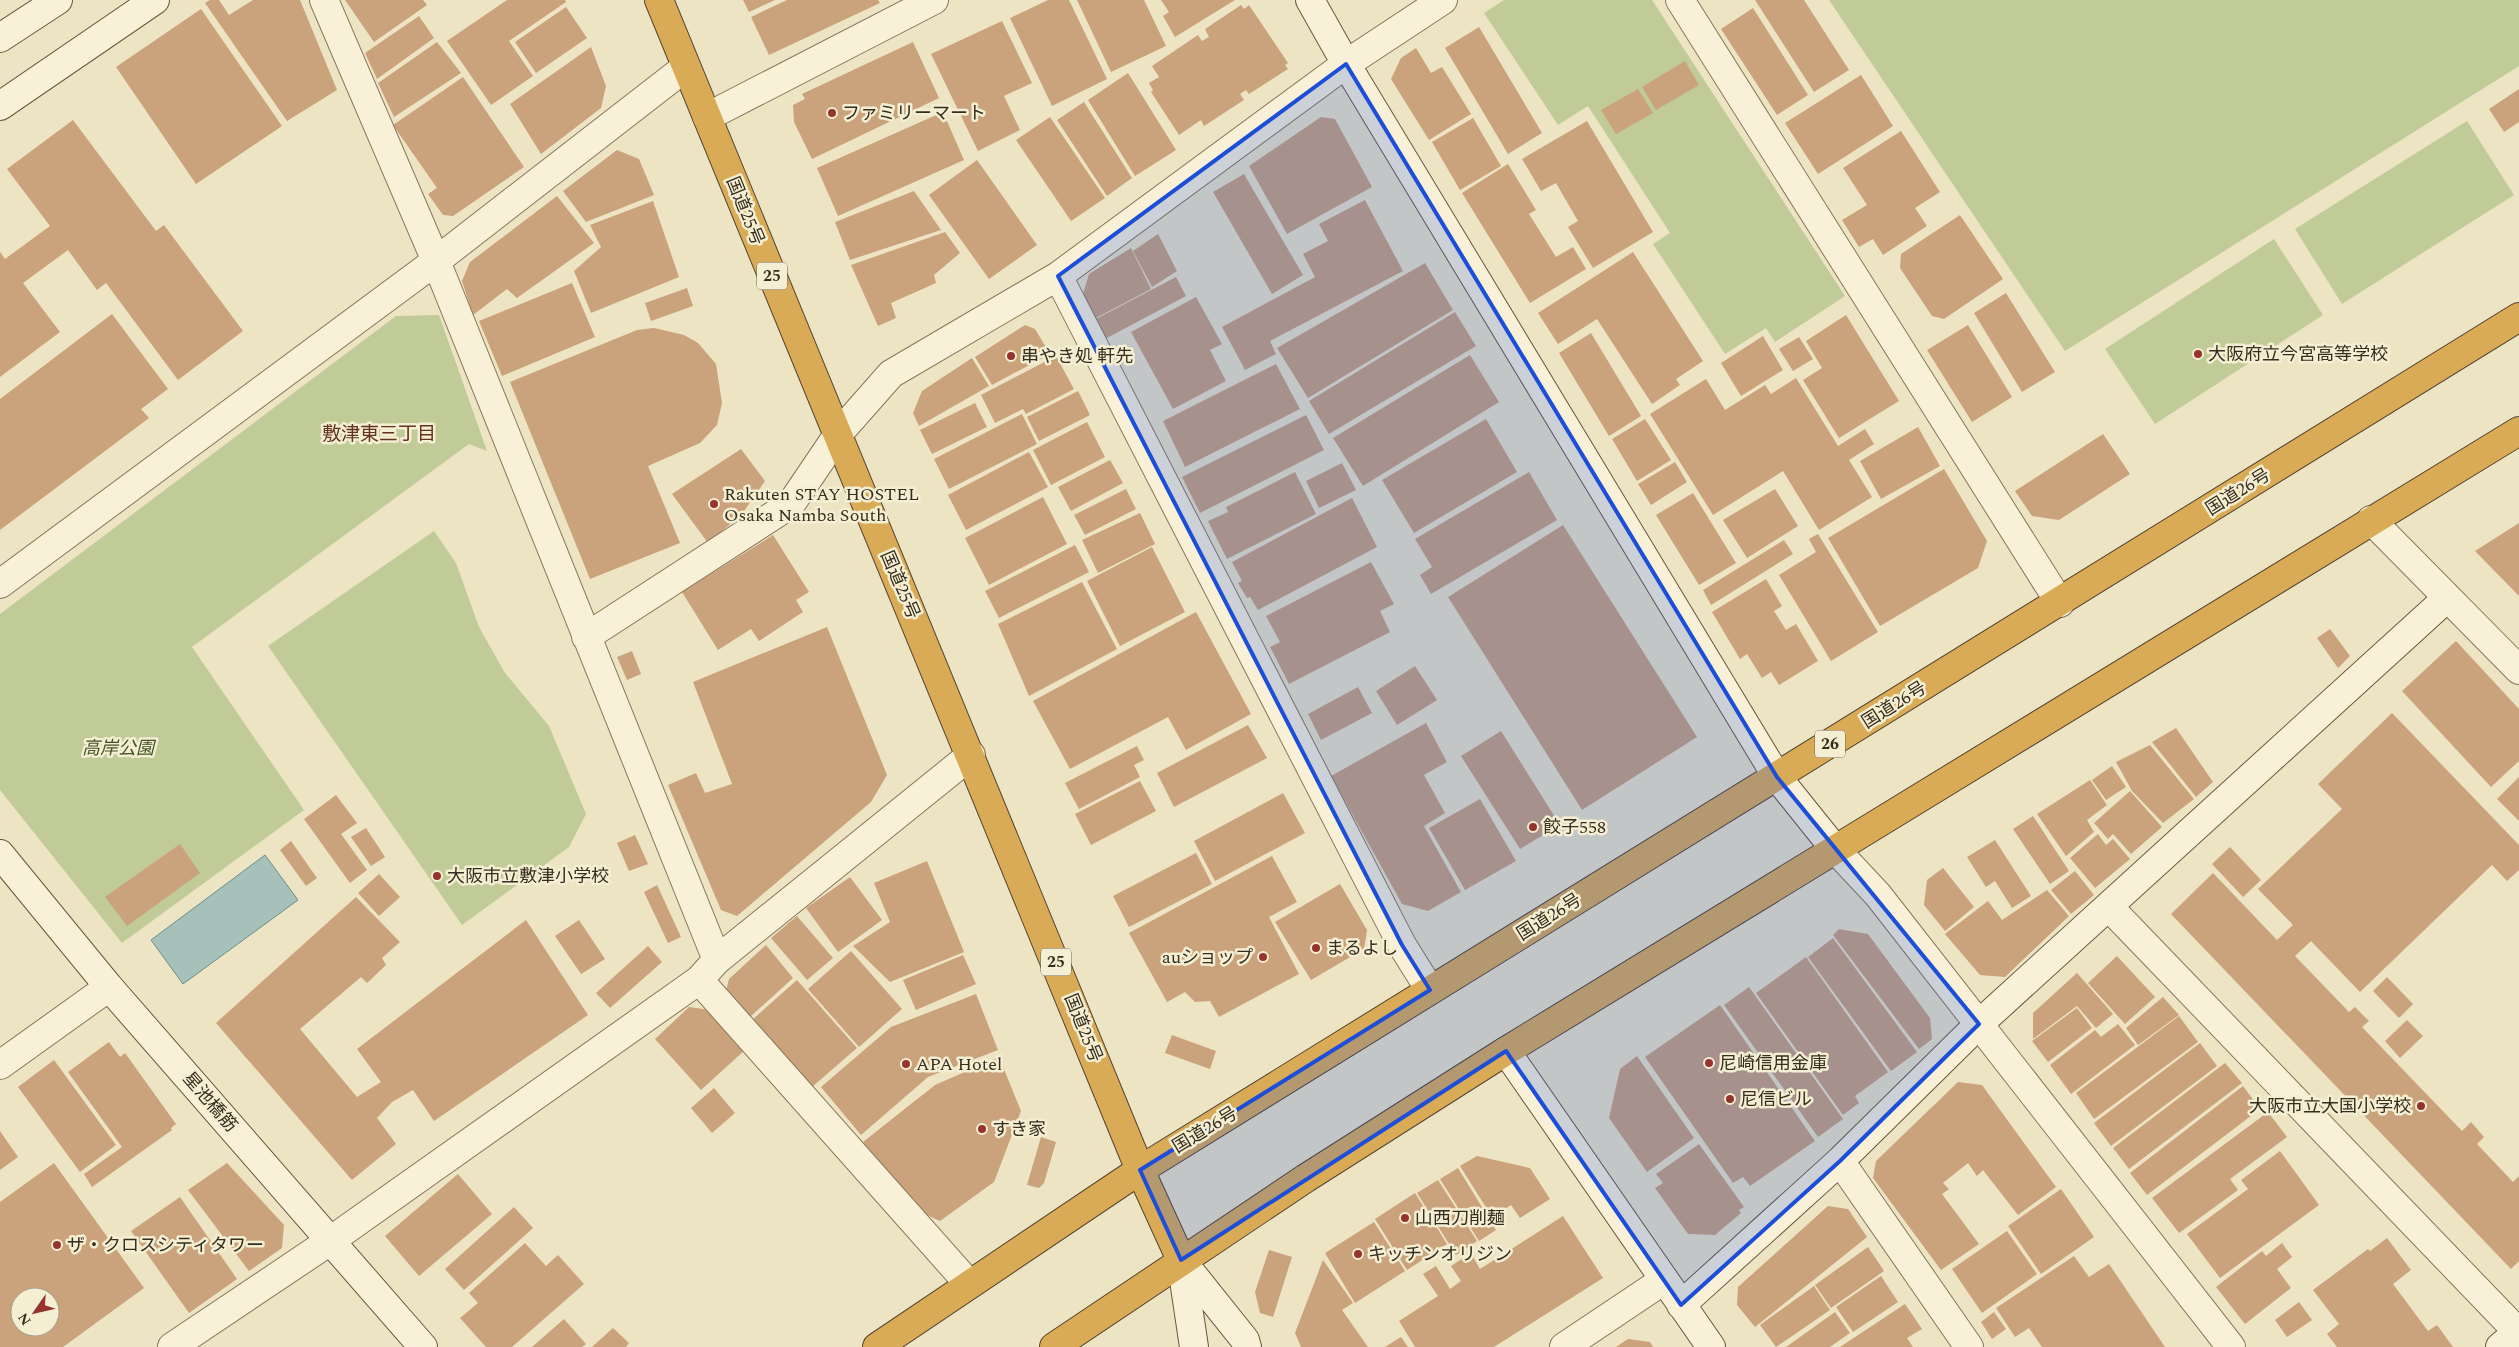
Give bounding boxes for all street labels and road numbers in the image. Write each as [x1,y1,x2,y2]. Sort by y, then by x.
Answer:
street label: 国道25号 [719,173,771,249]
road number: 25 [757,262,787,290]
street label: 国道26号 [2200,461,2276,523]
street label: 国道25号 [874,547,926,623]
street label: 国道26号 [1856,674,1932,736]
road number: 26 [1815,731,1845,758]
street label: 国道26号 [1511,886,1587,948]
road number: 25 [1041,949,1071,976]
street label: 国道25号 [1057,990,1109,1066]
street label: 星池橋筋 [176,1066,244,1138]
street label: 国道26号 [1167,1100,1243,1160]

